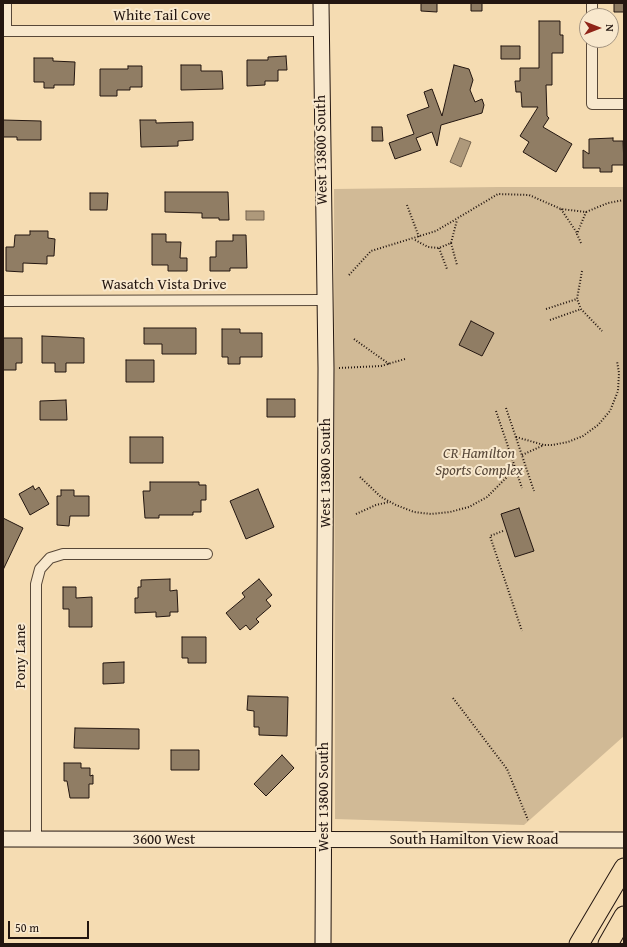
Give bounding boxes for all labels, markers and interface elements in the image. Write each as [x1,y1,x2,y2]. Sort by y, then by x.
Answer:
street label: White Tail Cove [113,7,211,25]
north arrow [579,8,619,48]
text: N [602,24,618,32]
street label: West 13800 South [312,95,332,205]
street label: Wasatch Vista Drive [101,276,227,294]
street label: West 13800 South [317,418,335,528]
park label: CR Hamilton Sports Complex [435,445,523,480]
street label: Pony Lane [12,624,30,688]
street label: West 13800 South [315,742,333,852]
street label: 3600 West [133,831,195,849]
street label: South Hamilton View Road [390,831,558,849]
scale bar [10,913,91,939]
text: 50 m [15,919,39,936]

